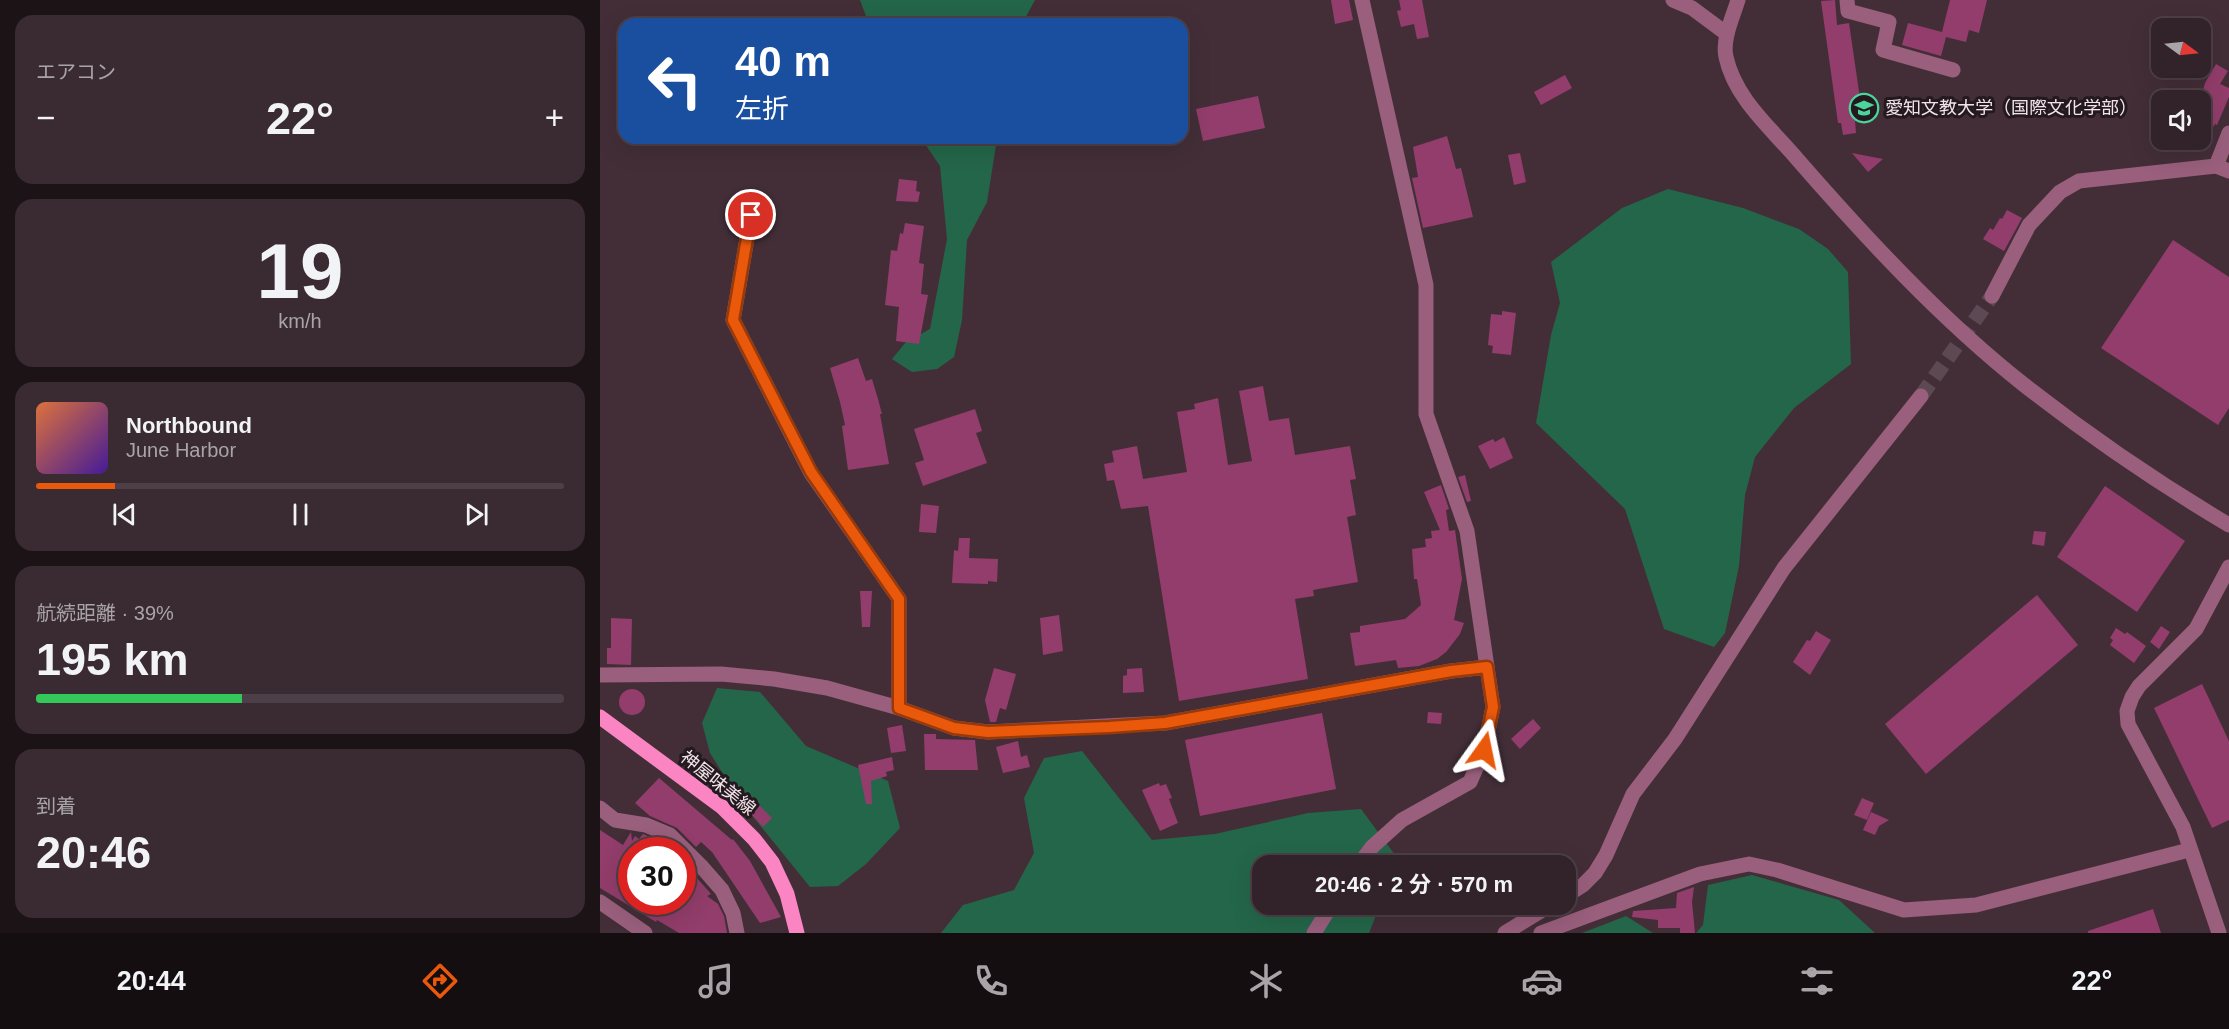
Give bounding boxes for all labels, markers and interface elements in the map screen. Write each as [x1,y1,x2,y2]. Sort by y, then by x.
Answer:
north arrow [2151,18,2211,78]
map controls [2151,18,2211,150]
text: 40 m [735,38,831,85]
icon: left [636,42,714,120]
text: エアコン [36,61,116,83]
button: sound [2151,90,2211,150]
school or university icon: 愛知文教大学（国際文化学部） [1848,92,1880,124]
text: 22° [266,93,334,144]
text: 左折 [735,94,789,124]
place label: 愛知文教大学（国際文化学部） [1885,98,2137,118]
text: − [36,99,55,136]
text: + [545,99,564,136]
pin [725,189,776,240]
icon: arrive [734,198,767,231]
text: 19 [257,227,343,315]
text: km/h [278,310,322,332]
text: Northbound [126,413,252,438]
text: June Harbor [126,439,236,461]
icon: previous [108,498,141,531]
icon: pause [284,498,317,531]
icon: next [460,498,493,531]
text: 航続距離 · 39% [36,602,174,624]
text: 195 km [36,634,189,685]
position arrow [1452,718,1516,782]
street label: 神屋味美線 [677,747,759,819]
text: 到着 [36,795,76,817]
text: 20:46 [36,827,151,878]
speed limit sign: 30 [618,837,696,915]
text: 20:46 · 2 分 · 570 m [1315,872,1513,897]
icon: directions [419,960,461,1002]
icon: music [695,960,737,1002]
icon: phone [970,960,1012,1002]
icon: climate [1245,960,1287,1002]
icon: car [1521,960,1563,1002]
icon: filters [1796,960,1838,1002]
text: 20:44 [117,966,186,996]
text: 22° [2071,966,2112,996]

